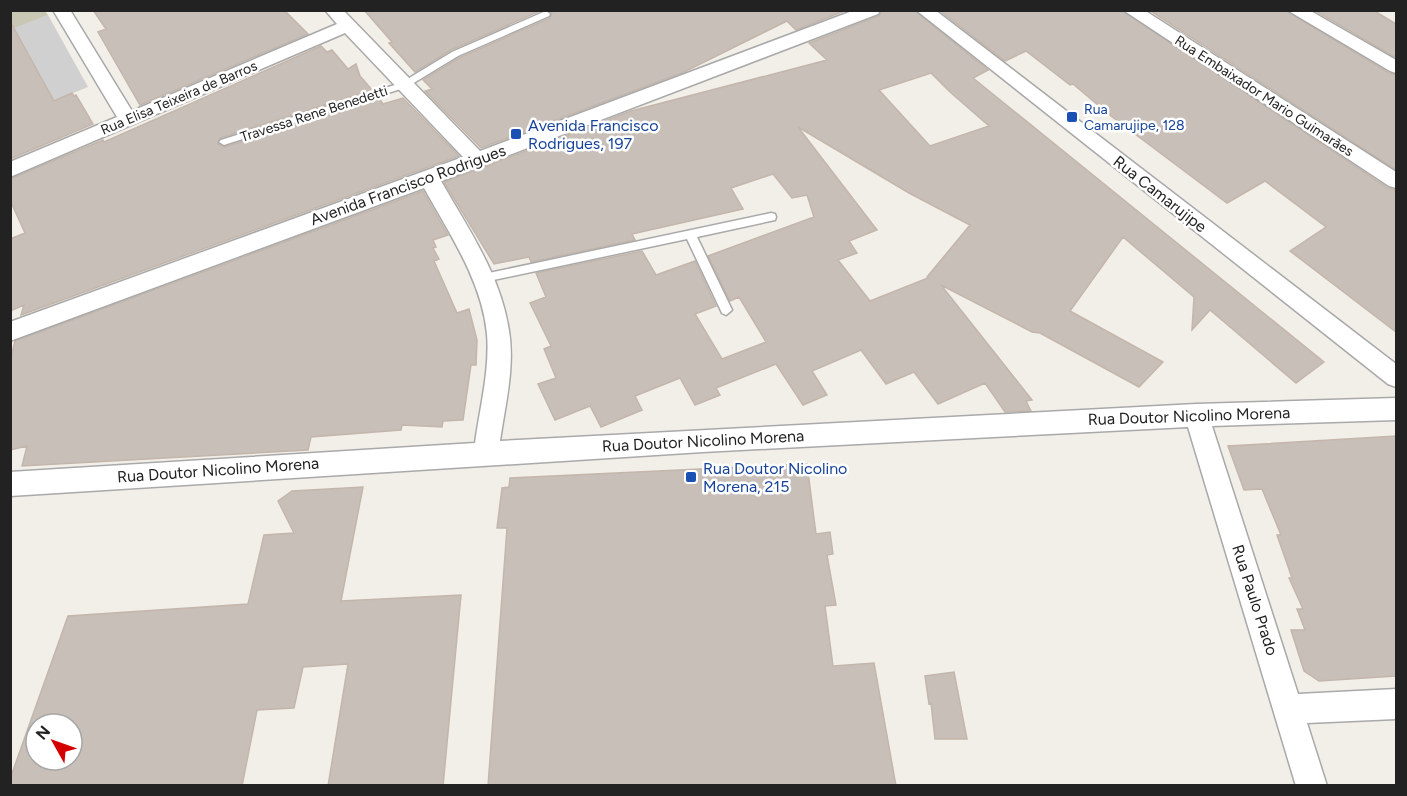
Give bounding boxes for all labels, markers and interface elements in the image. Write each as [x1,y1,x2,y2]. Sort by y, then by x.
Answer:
street label: Rua Embaixador Mario Guimarães [1172,32,1356,160]
street label: Rua Elisa Teixeira de Barros [98,57,260,139]
street label: Travessa Rene Benedetti [238,82,390,146]
place label: Rua Camarujipe, 128 [1084,101,1185,134]
marker: Rua Camarujipe, 128 [1065,110,1079,124]
place label: Avenida Francisco Rodrigues, 197 [528,116,658,153]
marker: Avenida Francisco Rodrigues, 197 [509,127,523,141]
street label: Avenida Francisco Rodrigues [308,141,508,229]
street label: Rua Camarujipe [1110,152,1211,236]
street label: Rua Doutor Nicolino Morena [1088,403,1290,429]
street label: Rua Doutor Nicolino Morena [601,426,805,456]
street label: Rua Doutor Nicolino Morena [116,453,320,487]
place label: Rua Doutor Nicolino Morena, 215 [703,459,847,496]
marker: Rua Doutor Nicolino Morena, 215 [684,470,698,484]
street label: Rua Paulo Prado [1228,542,1282,658]
north arrow [24,712,84,772]
text: N [32,722,54,744]

